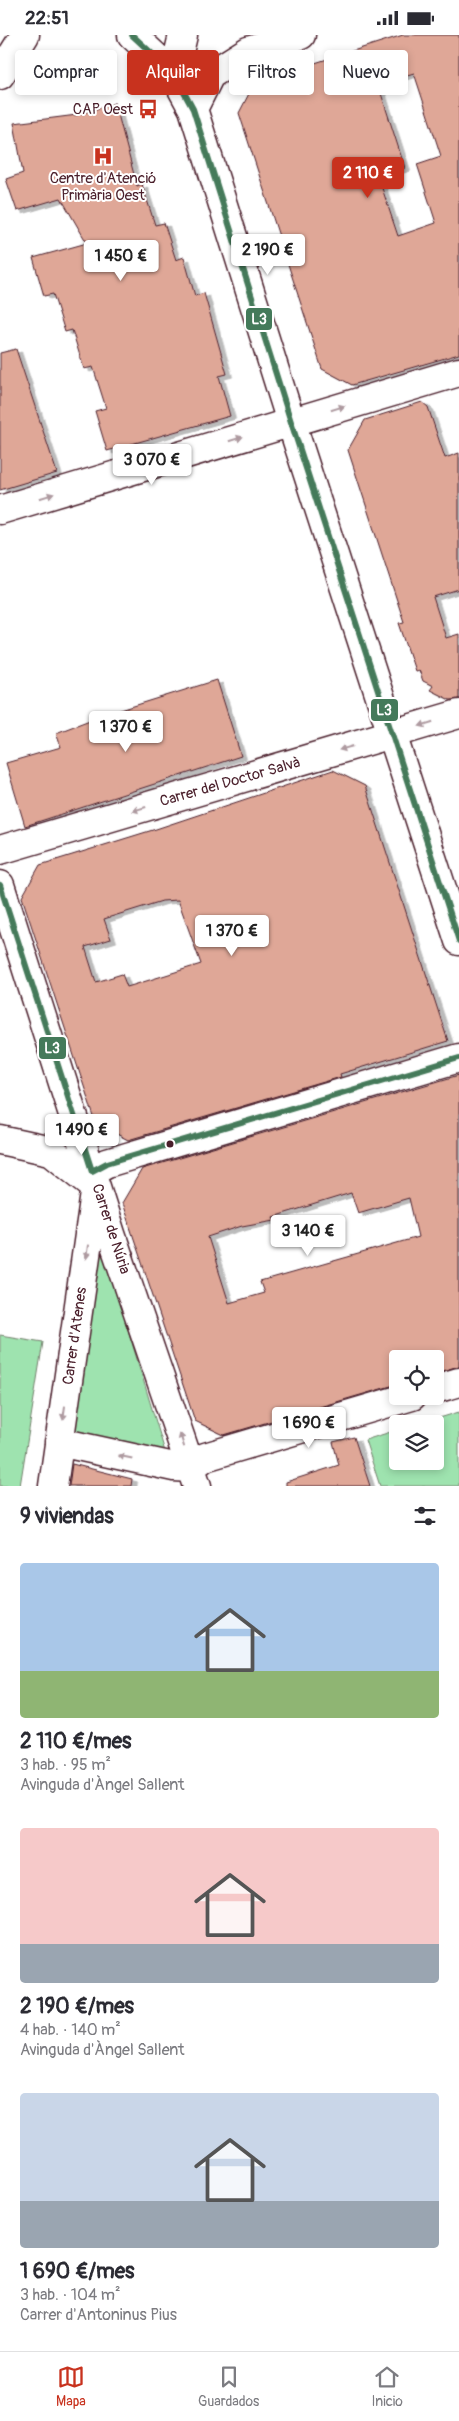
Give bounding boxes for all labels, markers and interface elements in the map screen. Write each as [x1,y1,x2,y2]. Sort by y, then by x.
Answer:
text: 22:51 [25,6,69,30]
chip: Comprar [15,50,117,95]
chip: Alquilar [127,50,219,95]
chip: Filtros [229,50,314,95]
chip: Nuevo [324,50,408,95]
bus stop icon: CAP Oest [137,98,159,120]
place label: CAP Oest [73,100,134,119]
hospital icon: Centre d'Atenció Primària Oest [92,145,114,167]
pin: 2 110 € [322,156,414,199]
text: 2 110 € [343,163,393,183]
place label: Centre d'Atenció Primària Oest [50,169,156,205]
pin: 2 190 € [222,233,314,276]
pin: 1 450 € [75,239,167,282]
text: 2 190 € [242,240,294,260]
text: 1 450 € [95,246,147,266]
line badge: L3 [245,307,273,331]
text: L3 [251,311,267,328]
one-way arrow [330,404,345,412]
one-way arrow [228,434,243,442]
pin: 3 070 € [106,443,198,486]
text: 3 070 € [124,450,180,470]
one-way arrow [39,491,54,499]
line badge: L3 [370,698,399,722]
text: L3 [376,702,392,719]
pin: 1 370 € [80,711,172,753]
text: 1 370 € [100,717,152,737]
one-way arrow [418,721,433,729]
one-way arrow [338,745,353,753]
street label: Carrer del Doctor Salvà [158,753,302,811]
one-way arrow [132,806,147,814]
pin: 1 370 € [186,915,278,957]
text: 1 370 € [206,921,258,941]
line badge: L3 [38,1036,67,1060]
text: L3 [44,1040,60,1057]
pin: 1 490 € [36,1113,128,1156]
text: 1 490 € [56,1120,108,1140]
unlabelled marker [165,1139,175,1149]
street label: Carrer de Núria [87,1181,135,1277]
pin: 3 140 € [262,1215,354,1257]
text: 3 140 € [282,1221,334,1241]
one-way arrow [83,1245,91,1261]
street label: Carrer d'Atenes [59,1286,91,1386]
map controls [389,1350,444,1470]
button: locate [389,1350,444,1405]
one-way arrow [59,1406,67,1422]
pin: 1 690 € [263,1407,355,1449]
text: 1 690 € [283,1413,335,1433]
button: layers [389,1415,444,1470]
one-way arrow [177,1432,185,1447]
one-way arrow [117,1452,133,1460]
icon: filters [411,1502,439,1530]
text: 9 viviendas [20,1503,114,1530]
icon: home [185,1595,275,1685]
text: 2 110 €/mes [20,1728,131,1755]
text: 3 hab. · 95 m² [20,1755,111,1775]
text: Avinguda d'Àngel Sallent [20,1775,185,1795]
icon: home [185,1860,275,1950]
text: 2 190 €/mes [20,1993,134,2020]
text: 4 hab. · 140 m² [20,2020,121,2040]
text: Avinguda d'Àngel Sallent [20,2040,185,2060]
icon: home [185,2125,275,2215]
text: 1 690 €/mes [20,2258,135,2285]
text: 3 hab. · 104 m² [20,2285,120,2305]
text: Carrer d'Antoninus Pius [20,2305,177,2325]
tab: Mapa [56,2363,86,2410]
tab: Guardados [198,2363,259,2410]
tab: Inicio [371,2363,403,2410]

